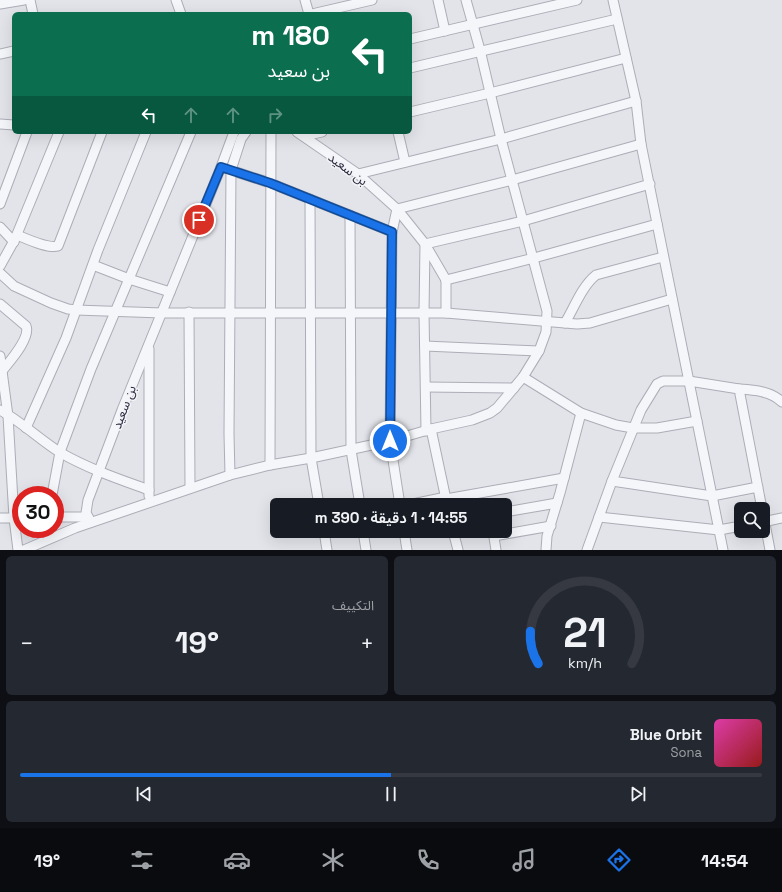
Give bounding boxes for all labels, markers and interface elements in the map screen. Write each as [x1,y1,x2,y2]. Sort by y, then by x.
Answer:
text: 180 m [251,17,330,53]
icon: left [344,28,396,80]
text: بن سعيد [268,59,330,82]
icon: left [138,104,160,126]
icon: ahead [180,104,202,126]
icon: ahead [222,104,244,126]
icon: right [264,104,286,126]
street label: بن سعيد [325,149,371,189]
pin [182,203,216,237]
icon: arrive [188,209,210,231]
street label: بن سعيد [108,383,140,431]
position arrow [369,420,411,462]
speed limit sign: 30 [12,486,64,538]
map controls [734,502,770,538]
button: search [734,502,770,538]
text: 14:55 · 1 دقيقة · 390 m [315,508,467,527]
text: التكييف [332,597,374,614]
text: 21 [563,605,607,658]
text: 19° [175,623,219,662]
text: − [20,629,34,657]
text: + [360,629,374,657]
text: km/h [568,653,602,671]
text: Blue Orbit [630,725,702,744]
text: Sona [671,744,702,761]
icon: previous [133,783,155,805]
icon: pause [380,783,402,805]
icon: next [627,783,649,805]
icon: filters [128,846,156,874]
icon: car [223,846,251,874]
icon: climate [319,846,347,874]
icon: phone [414,846,442,874]
icon: music [510,846,538,874]
icon: directions [605,846,633,874]
text: 19° [34,849,60,872]
text: 14:54 [701,849,748,872]

